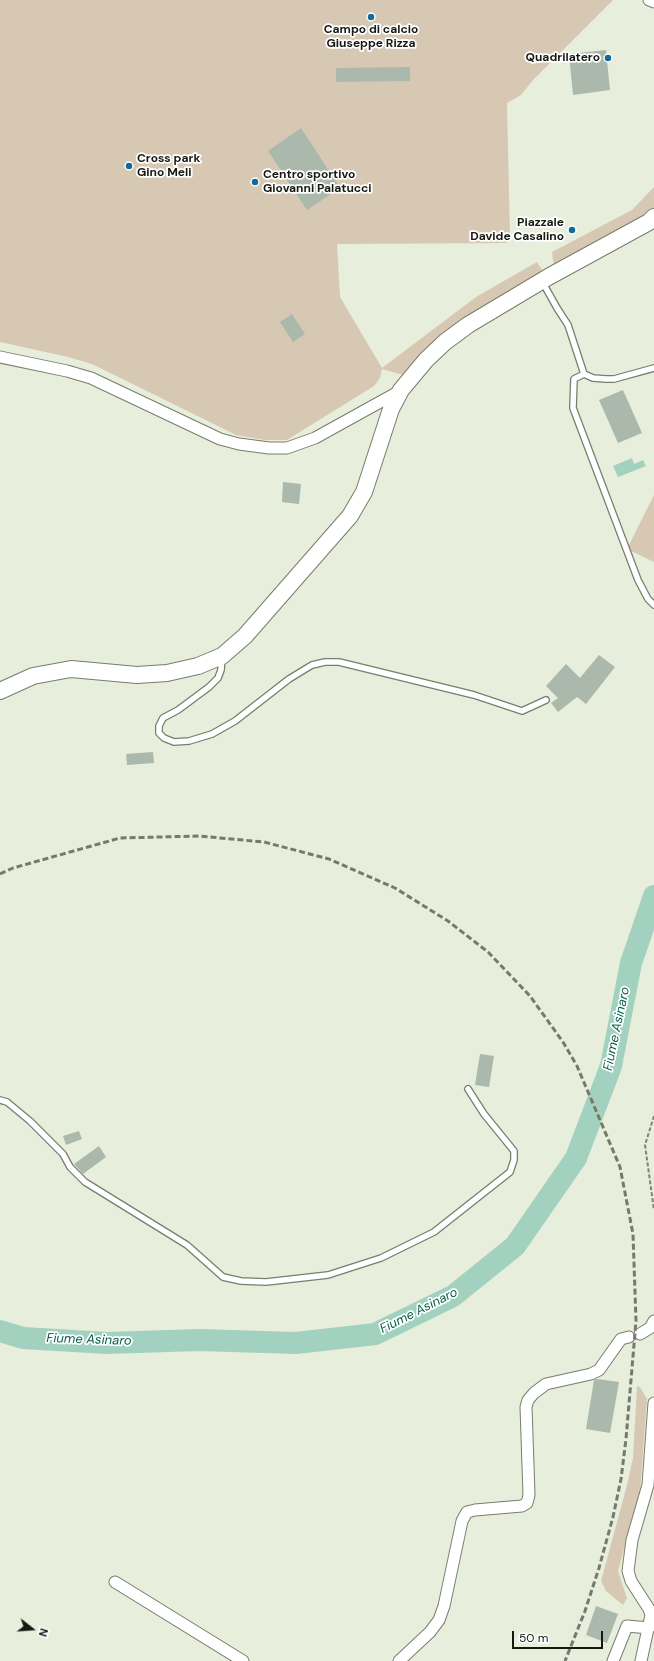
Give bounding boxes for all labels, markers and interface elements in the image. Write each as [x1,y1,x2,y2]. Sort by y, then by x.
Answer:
marker: Campo di calcio Giuseppe Rizza [366,12,376,22]
place label: Campo di calcio Giuseppe Rizza [324,23,418,51]
place label: Quadrilatero [526,51,600,65]
marker: Quadrilatero [603,53,613,63]
place label: Cross park Gino Meli [137,152,200,180]
marker: Cross park Gino Meli [124,161,134,171]
place label: Centro sportivo Giovanni Palatucci [263,168,372,196]
marker: Centro sportivo Giovanni Palatucci [250,177,260,187]
place label: Piazzale Davide Casalino [470,216,564,244]
marker: Piazzale Davide Casalino [567,225,577,235]
water label: Fiume Asinaro [601,986,633,1072]
water label: Fiume Asinaro [378,1285,460,1337]
water label: Fiume Asinaro [46,1331,132,1349]
north arrow [12,1609,52,1649]
scale bar [514,1623,605,1649]
text: N [36,1627,51,1638]
text: 50 m [519,1630,548,1646]

